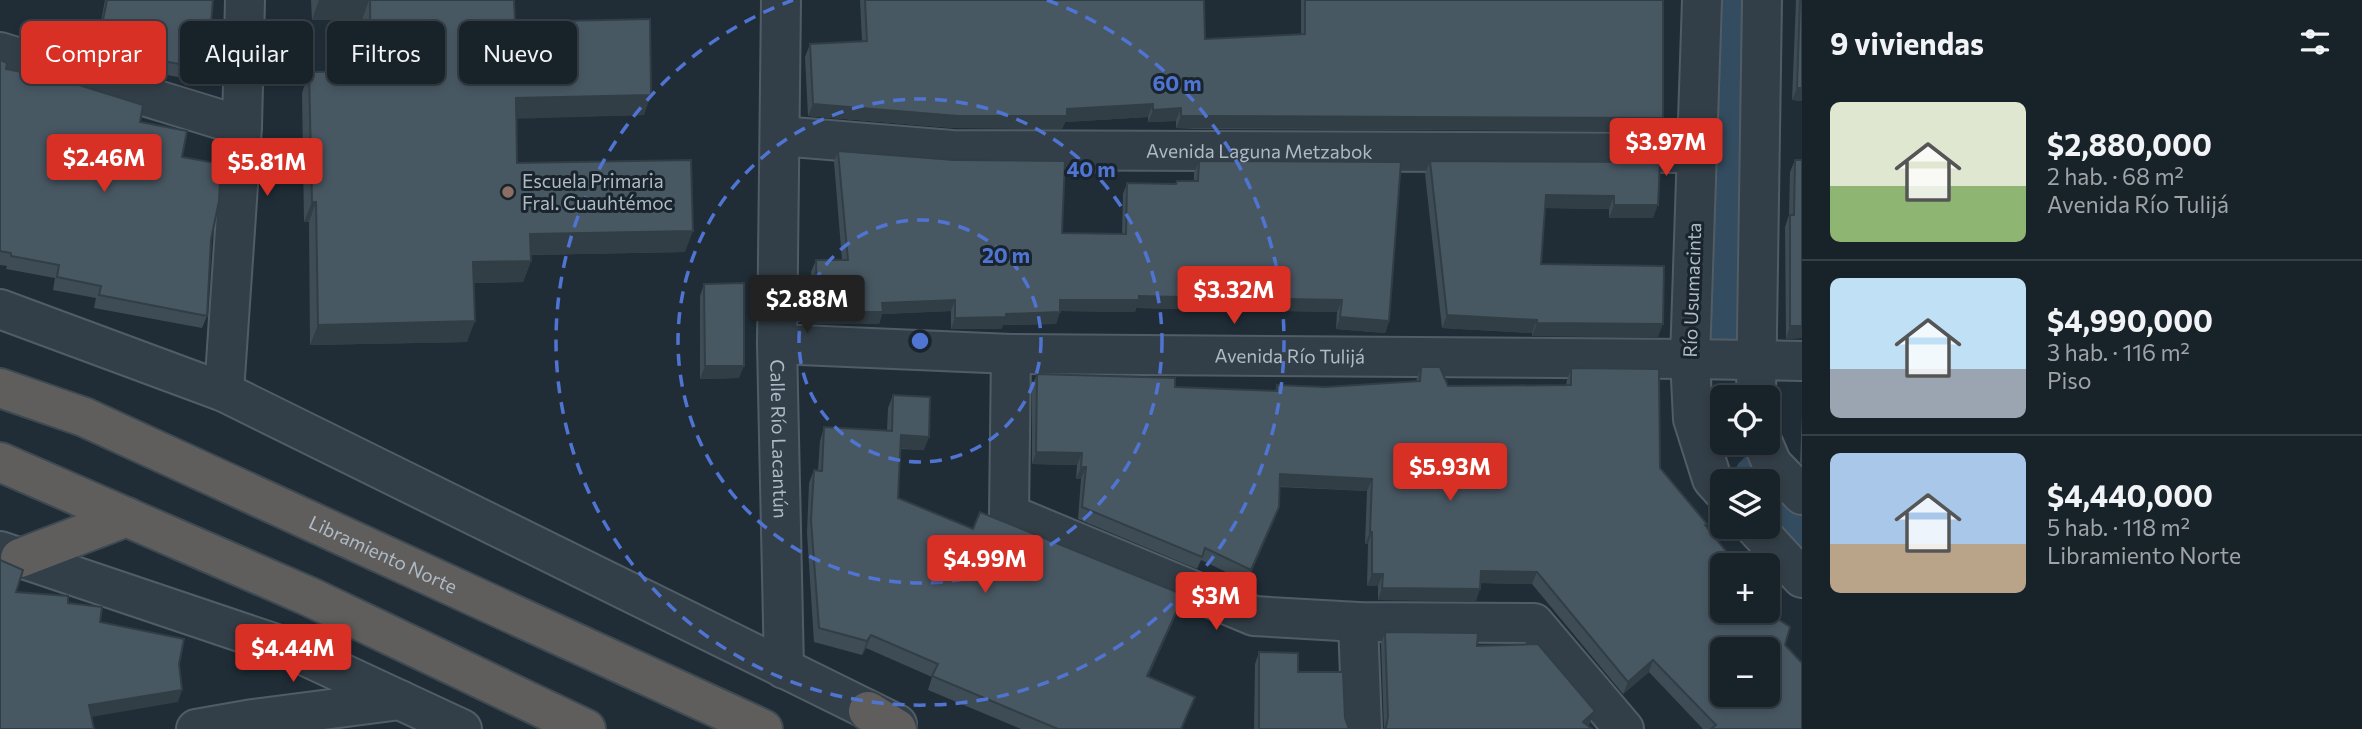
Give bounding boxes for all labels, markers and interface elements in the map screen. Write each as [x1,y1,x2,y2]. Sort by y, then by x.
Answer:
chip: Comprar [21,21,166,84]
chip: Alquilar [180,21,313,84]
chip: Filtros [327,21,445,84]
chip: Nuevo [459,21,577,84]
icon: filters [2296,23,2334,61]
text: 9 viviendas [1830,24,1984,61]
text: 60 m [1152,70,1202,95]
pin: $3.97M [1609,118,1723,178]
text: $2,880,000 [2047,125,2212,162]
text: $3.97M [1626,127,1706,155]
icon: home [1886,130,1970,214]
pin: $2.46M [47,134,161,194]
pin: $5.81M [210,138,324,198]
street label: Avenida Laguna Metzabok [1146,139,1373,163]
text: $2.46M [63,143,145,171]
text: $5.81M [228,147,306,175]
text: 40 m [1066,156,1116,181]
text: 2 hab. · 68 m² [2047,162,2184,190]
place label: Escuela Primaria Fral. Cuauhtémoc [522,169,673,214]
marker: Escuela Primaria Fral. Cuauhtémoc [500,184,516,200]
text: Avenida Río Tulijá [2047,190,2229,218]
street label: Río Usumacinta [1678,222,1705,358]
text: 20 m [982,242,1030,267]
pin: $3.32M [1177,266,1291,326]
text: $3.32M [1194,275,1274,303]
pin: $2.88M [750,276,864,335]
text: $2.88M [766,284,848,312]
text: $4,990,000 [2047,301,2213,338]
icon: home [1886,306,1970,390]
centre of rings [908,329,932,353]
text: 3 hab. · 116 m² [2047,338,2190,366]
street label: Avenida Río Tulijá [1214,343,1365,368]
street label: Calle Río Lacantún [766,359,793,519]
text: Piso [2047,366,2092,394]
map controls [1710,385,1780,707]
button: locate [1710,385,1780,455]
pin: $5.93M [1393,444,1507,503]
text: $5.93M [1409,452,1491,480]
button: layers [1710,469,1780,539]
text: $4,440,000 [2047,476,2213,513]
icon: home [1886,481,1970,565]
street label: Libramiento Norte [306,510,461,598]
text: 5 hab. · 118 m² [2047,513,2190,541]
pin: $4.99M [928,536,1042,595]
text: Libramiento Norte [2047,541,2241,569]
text: $4.99M [943,544,1027,572]
button: + [1710,553,1780,623]
pin: $3M [1182,572,1250,632]
text: $3M [1192,581,1240,609]
pin: $4.44M [236,624,350,684]
text: $4.44M [251,633,335,661]
button: − [1710,637,1780,707]

